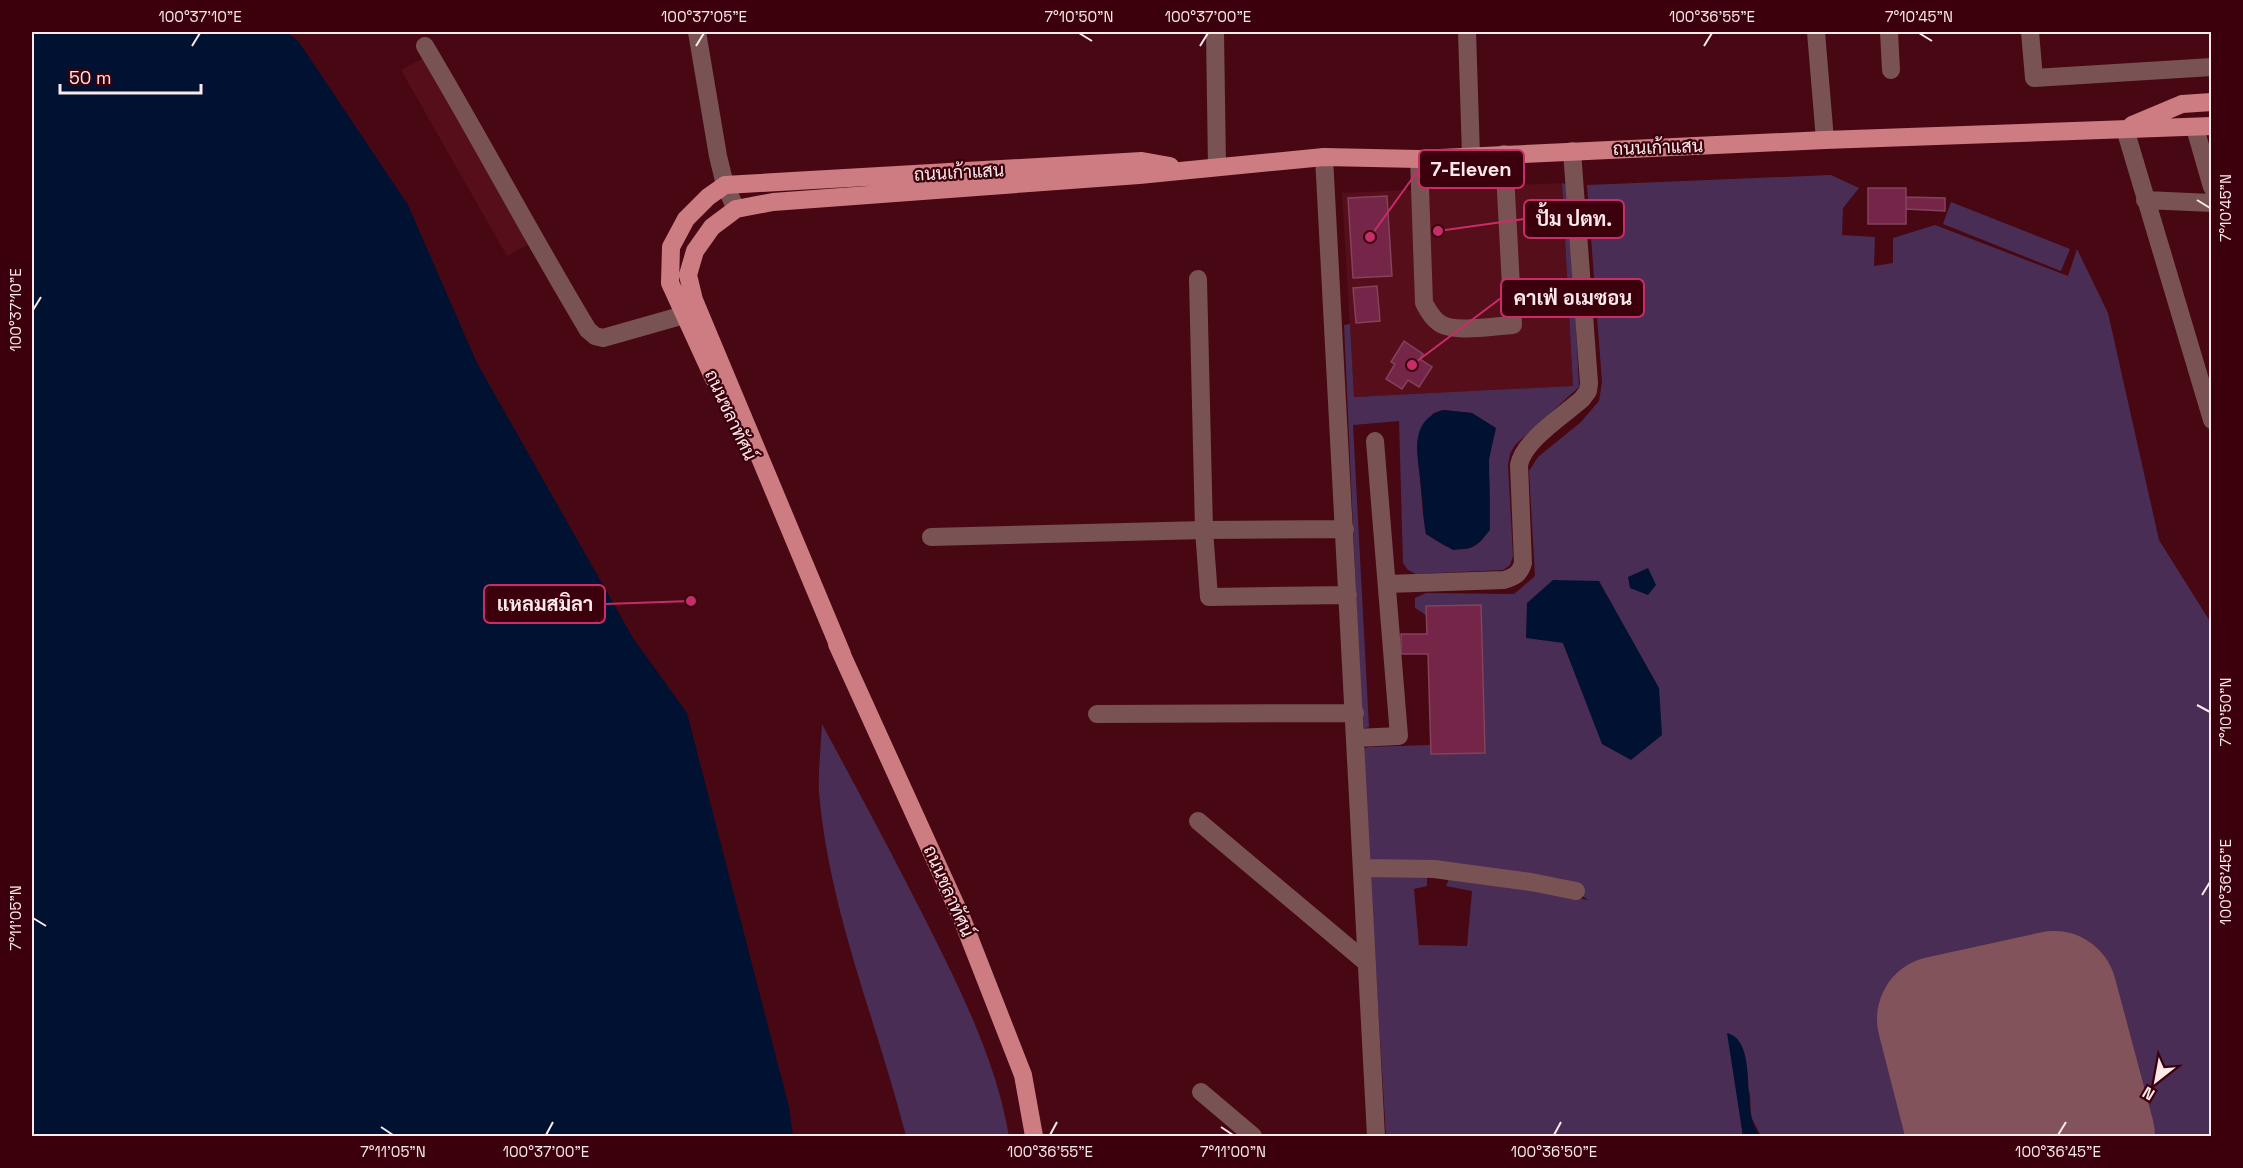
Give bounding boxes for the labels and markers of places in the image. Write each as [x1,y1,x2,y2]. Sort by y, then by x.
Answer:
callout: 7-Eleven [1419,150,1524,188]
callout: ปั้ม ปตท. [1524,200,1624,238]
callout: คาเฟ่ อเมซอน [1501,279,1644,317]
callout: แหลมสมิลา [484,585,605,623]

